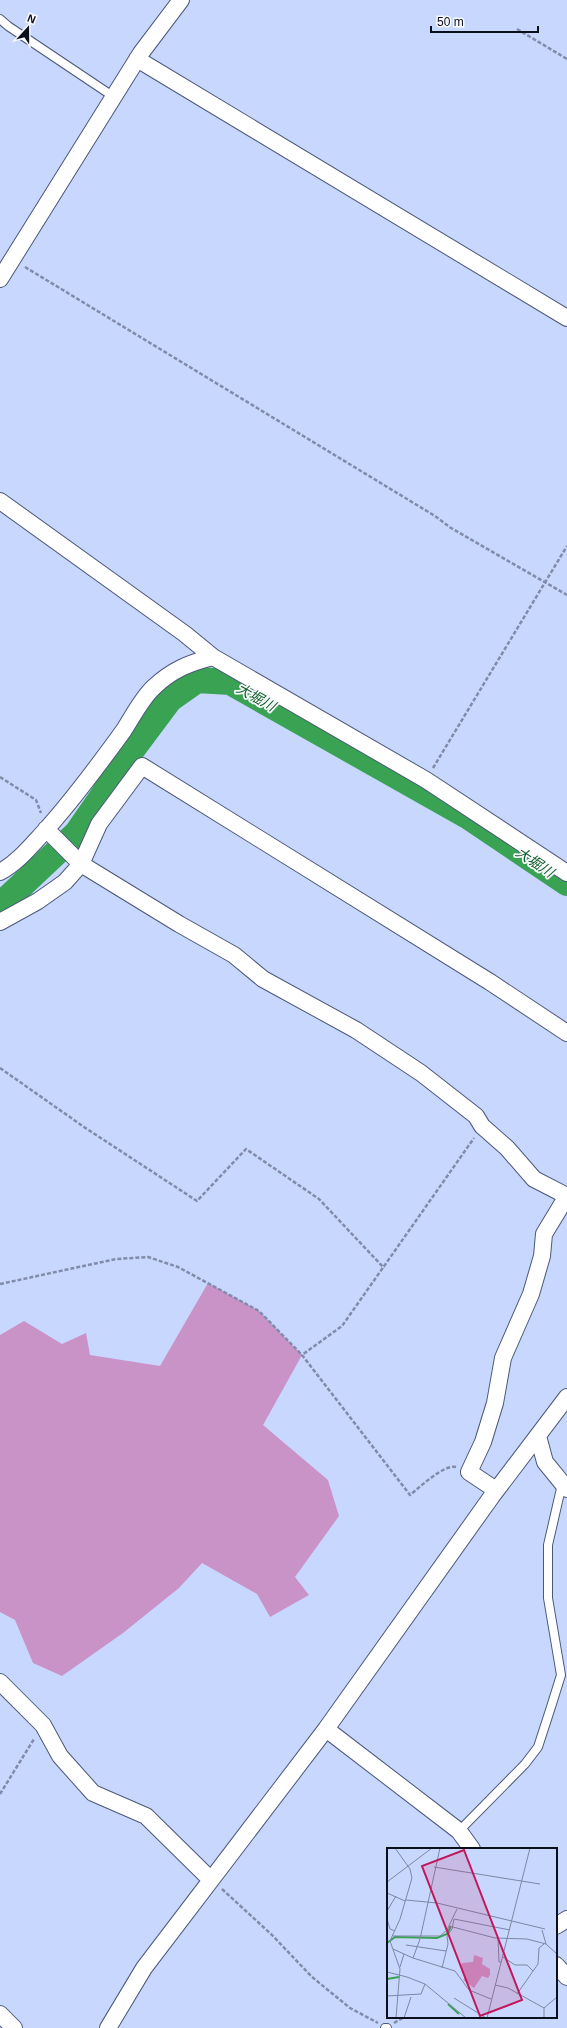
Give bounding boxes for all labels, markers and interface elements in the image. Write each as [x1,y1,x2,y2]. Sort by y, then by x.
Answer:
north arrow [8,8,48,48]
scale bar [431,8,538,34]
text: N [26,12,37,26]
text: 50 m [437,15,464,29]
water label: 大堀川 [234,680,280,715]
water label: 大堀川 [513,844,559,881]
inset map [387,1848,557,2018]

